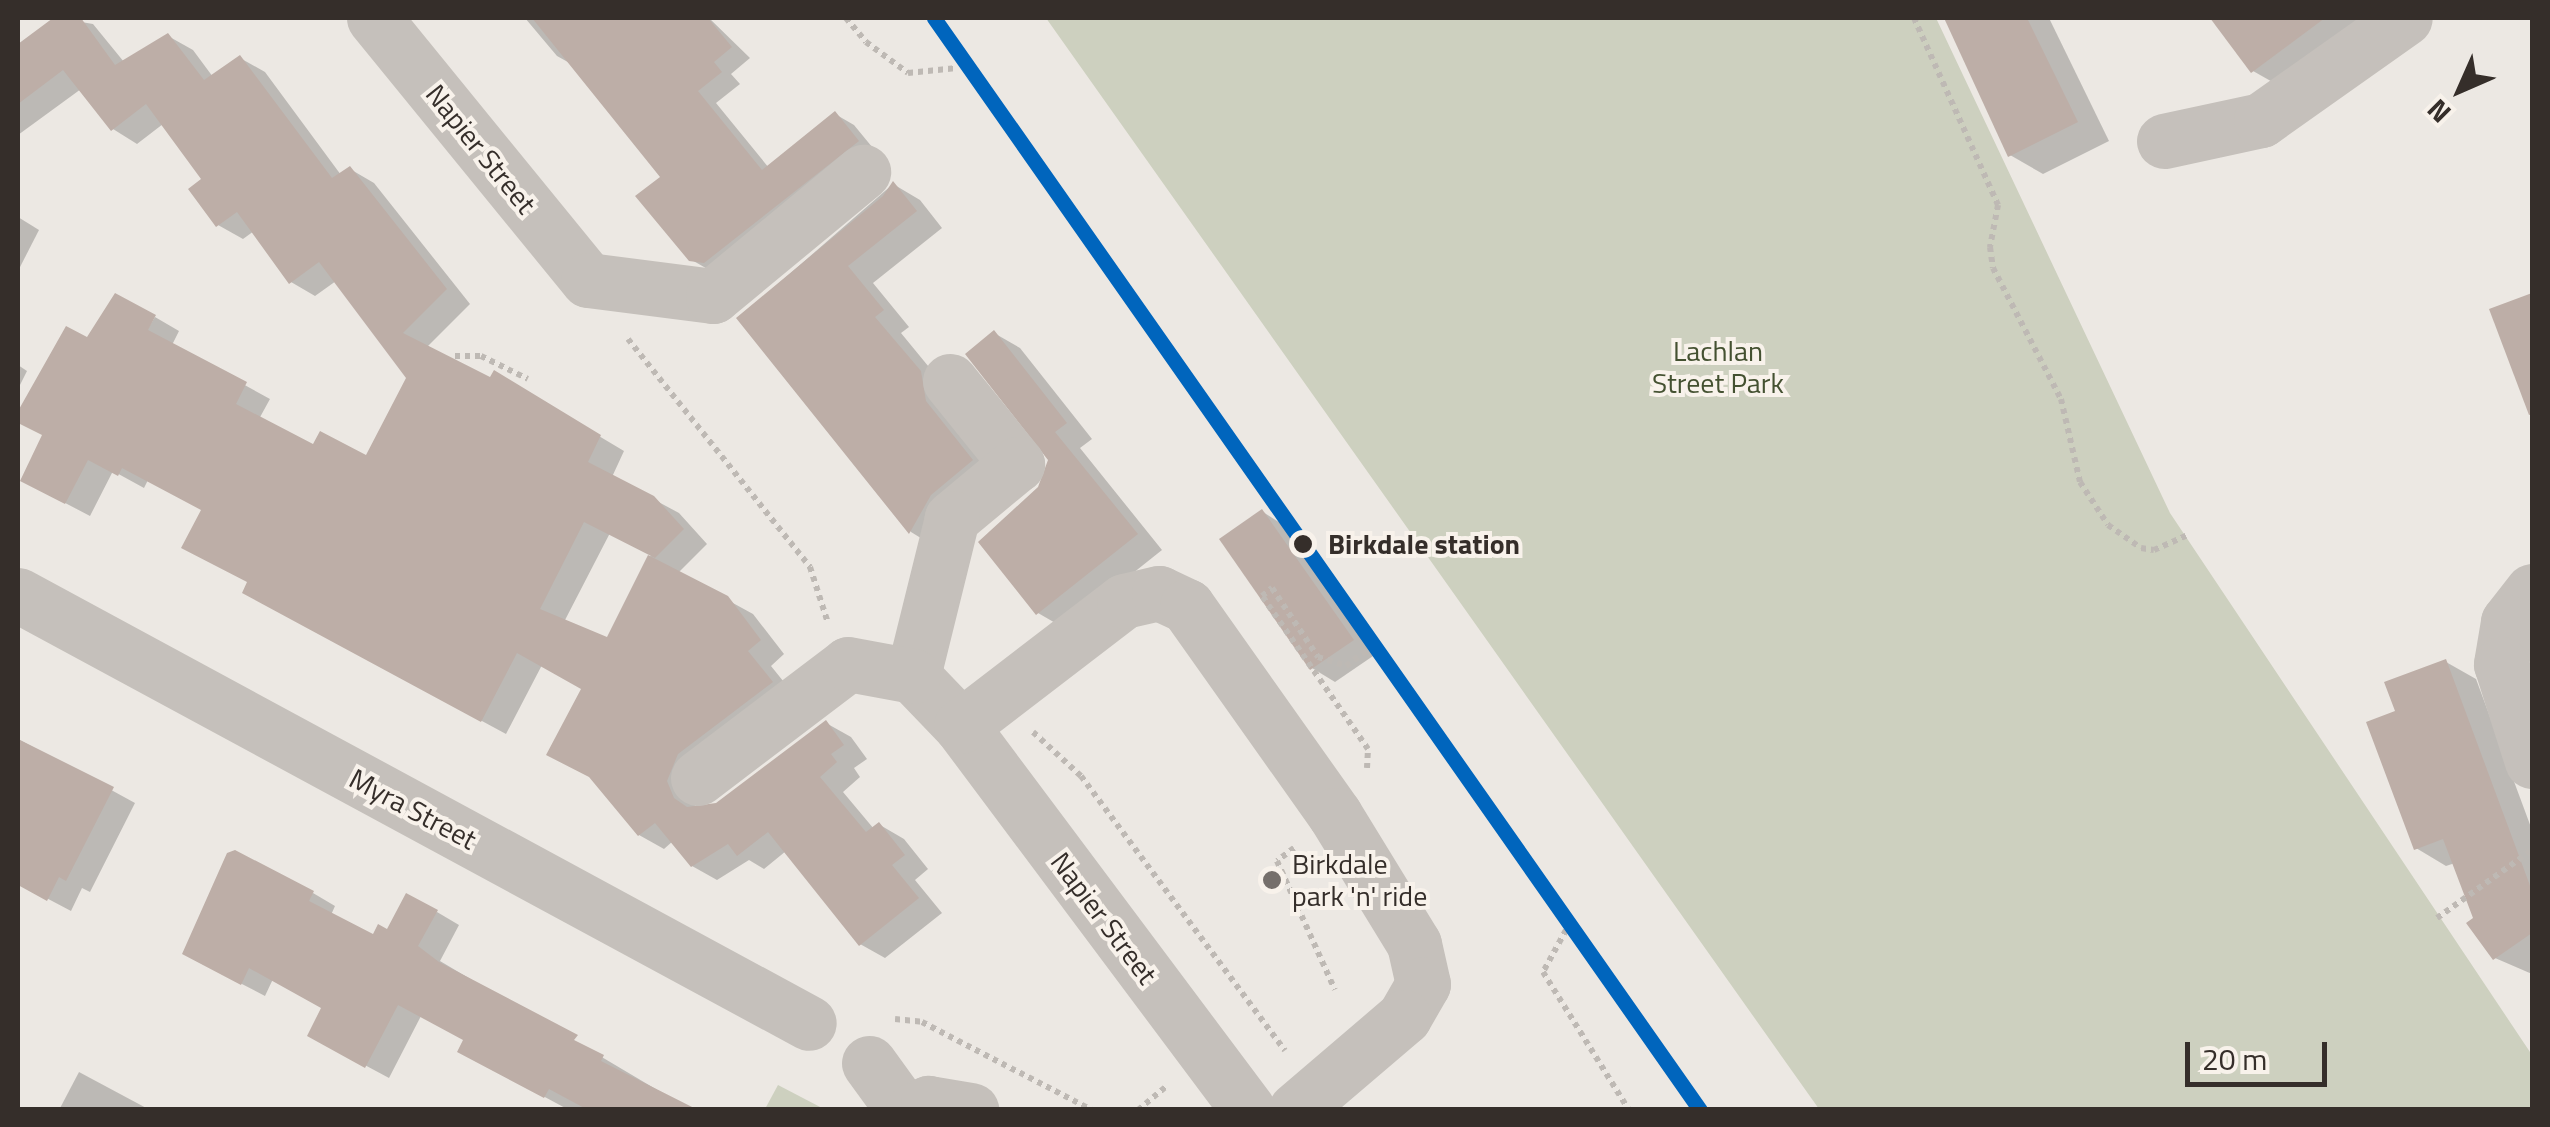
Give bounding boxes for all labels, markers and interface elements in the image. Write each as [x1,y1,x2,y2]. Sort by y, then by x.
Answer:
north arrow [2410,40,2510,140]
street label: Napier Street [419,78,543,220]
text: N [2416,90,2460,134]
park label: Lachlan Street Park [1652,334,1784,400]
place label: Birkdale station [1328,527,1520,561]
marker: Birkdale station [1287,528,1319,560]
street label: Myra Street [344,762,482,856]
street label: Napier Street [1044,846,1164,990]
place label: Birkdale park 'n' ride [1292,847,1427,913]
marker: Birkdale park 'n' ride [1261,869,1283,891]
scale bar [2190,1022,2332,1084]
text: 20 m [2202,1036,2267,1082]

